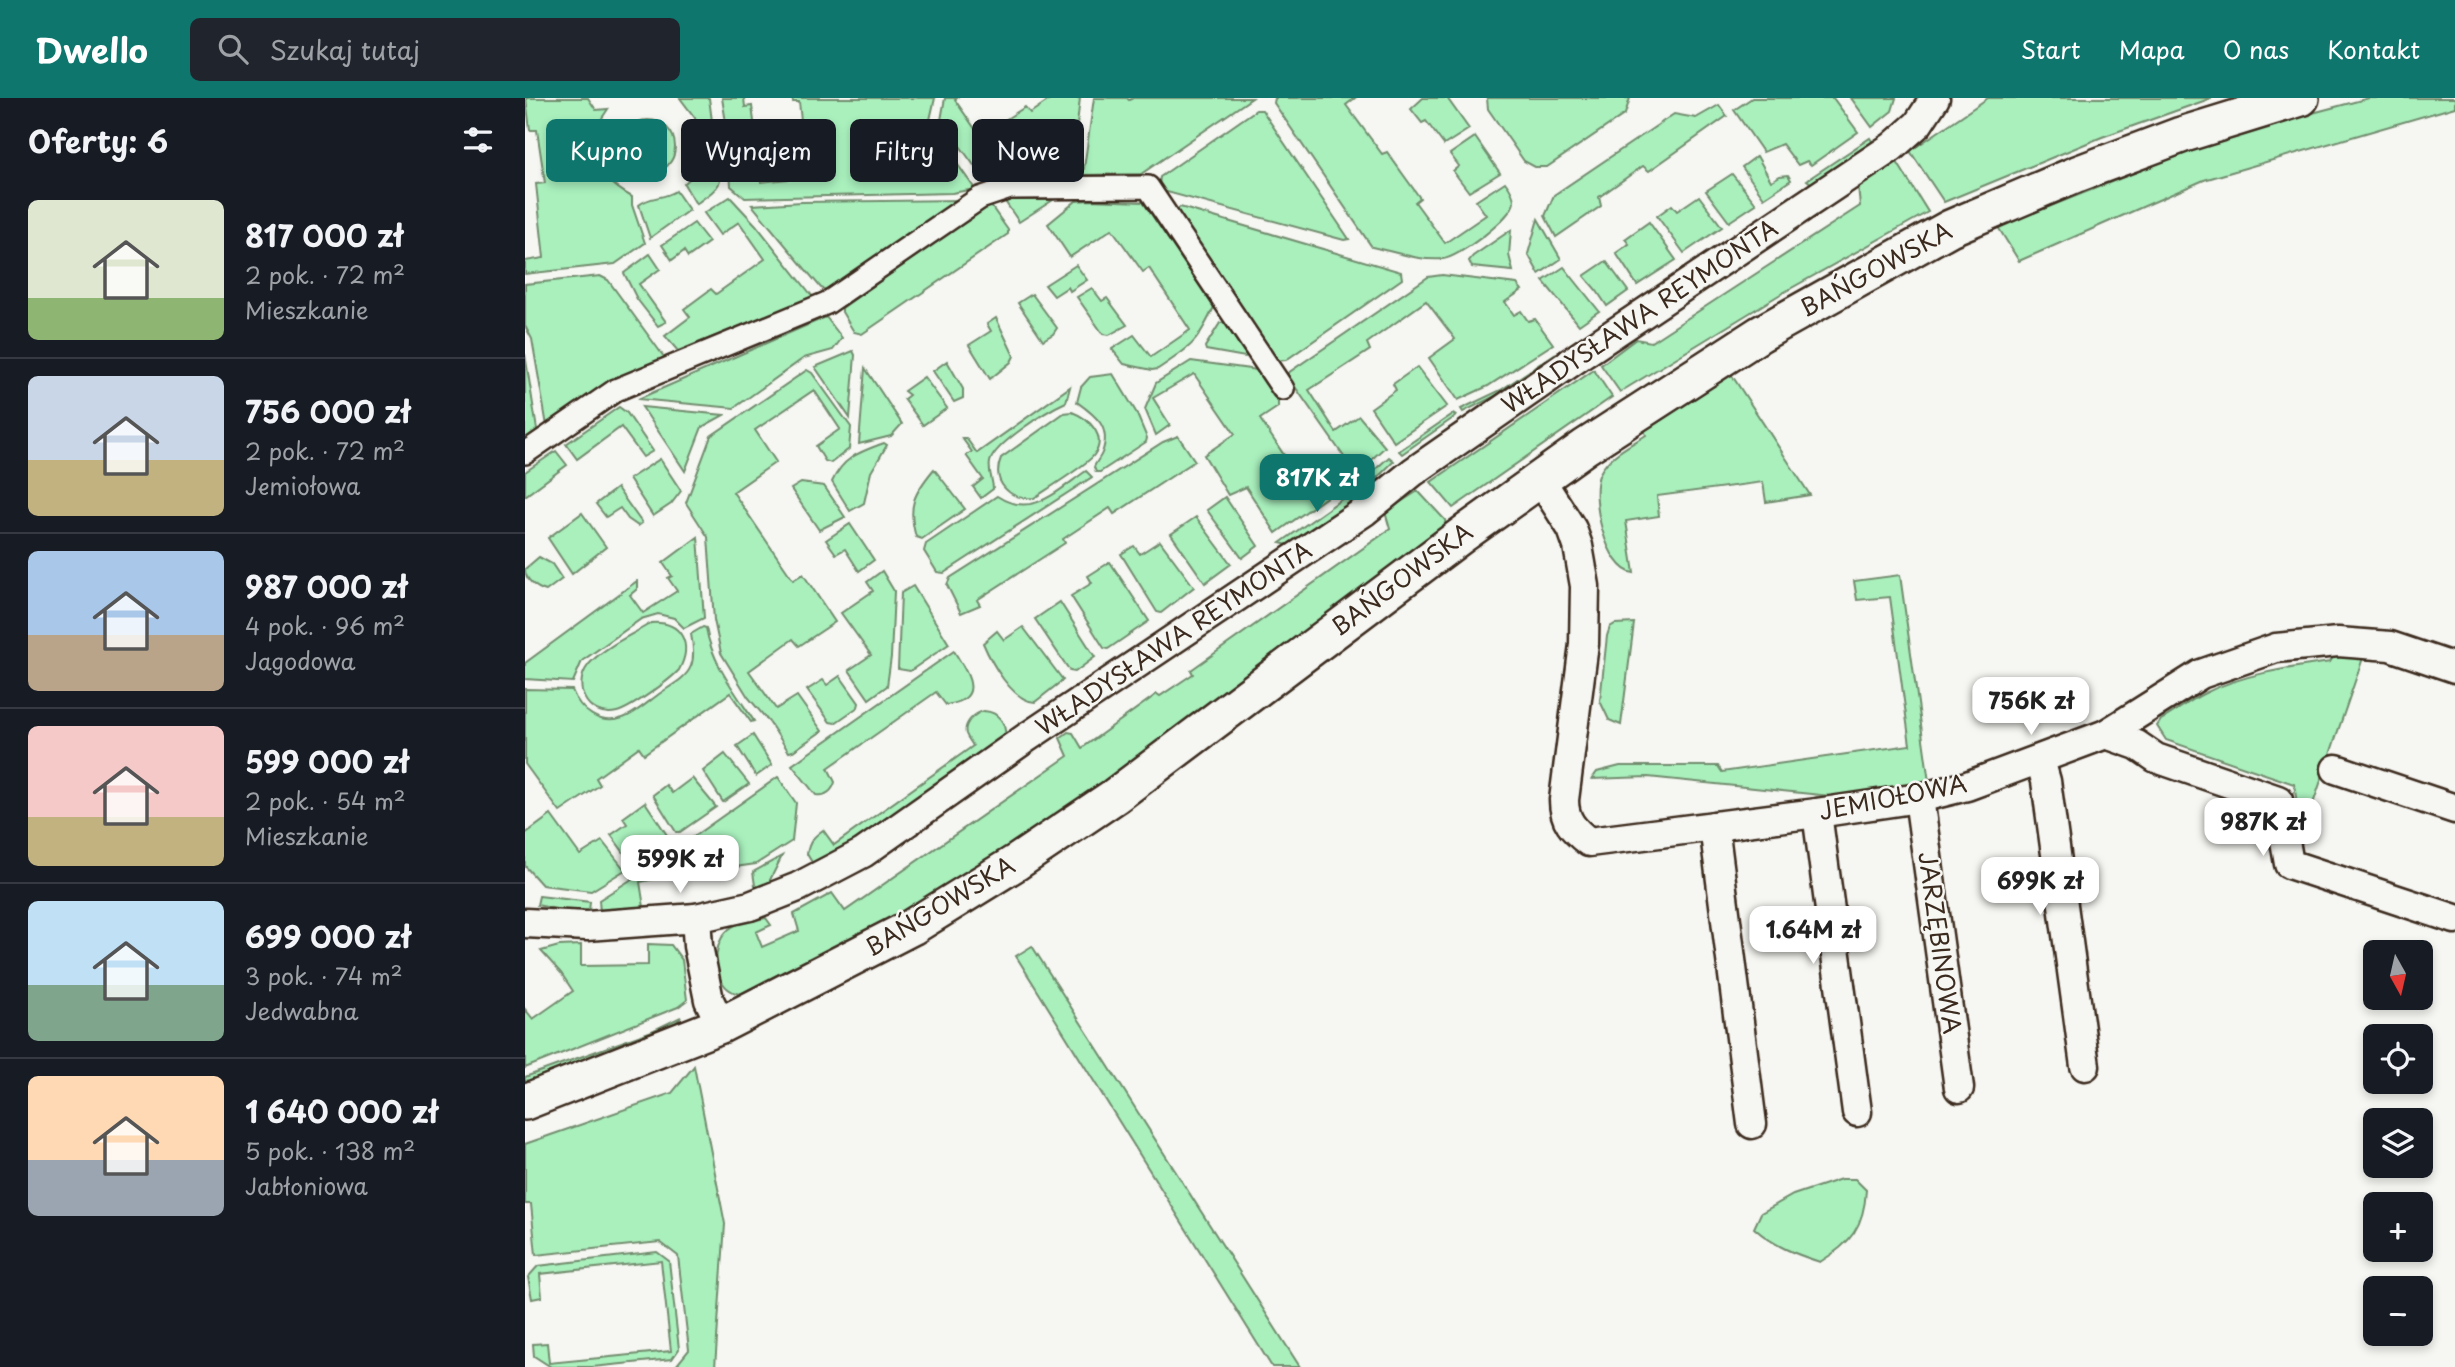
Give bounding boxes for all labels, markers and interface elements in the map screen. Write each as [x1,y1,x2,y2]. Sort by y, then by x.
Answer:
search box [190,18,680,81]
text: Dwello [35,24,148,74]
icon: search [214,30,252,68]
text: Szukaj tutaj [270,30,420,69]
text: Start [2021,31,2081,67]
text: Mapa [2119,31,2185,67]
text: O nas [2223,31,2289,67]
text: Kontakt [2327,31,2420,67]
text: Oferty: 6 [28,118,168,163]
chip: Kupno [546,119,667,182]
chip: Wynajem [681,119,836,182]
chip: Filtry [850,119,958,182]
chip: Nowe [972,119,1084,182]
icon: filters [459,121,497,159]
street label: WŁADYSŁAWA REYMONTA [1494,209,1784,421]
street label: BAŃGOWSKA [1792,211,1958,325]
text: 817 000 zł [245,212,403,257]
icon: home [84,228,168,312]
text: 2 pok. · 72 m² [245,257,405,292]
text: Mieszkanie [245,292,369,327]
text: 756 000 zł [245,388,410,433]
icon: home [84,404,168,488]
text: 2 pok. · 72 m² [245,433,405,468]
pin: 817K zł [1252,454,1382,514]
text: 817K zł [1276,459,1358,494]
text: Jemiołowa [245,468,360,503]
street label: BAŃGOWSKA [1322,513,1479,644]
street label: WŁADYSŁAWA REYMONTA [1028,531,1318,743]
text: 987 000 zł [245,563,407,608]
icon: home [84,579,168,663]
text: 4 pok. · 96 m² [245,608,405,643]
text: Jagodowa [245,643,356,678]
pin: 756K zł [1966,678,2096,737]
text: 756K zł [1988,682,2074,717]
text: 599 000 zł [245,738,409,783]
icon: home [84,754,168,838]
street label: JEMIOŁOWA [1816,764,1970,828]
text: 2 pok. · 54 m² [245,783,406,818]
pin: 987K zł [2198,798,2328,858]
text: 987K zł [2220,803,2306,838]
text: Mieszkanie [245,818,369,853]
pin: 599K zł [615,836,745,895]
text: 599K zł [637,840,723,875]
street label: BAŃGOWSKA [857,846,1021,964]
street label: JARZĘBINOWA [1910,849,1972,1036]
pin: 699K zł [1975,858,2105,917]
text: 699K zł [1997,862,2083,897]
pin: 1.64M zł [1741,906,1885,966]
text: 1.64M zł [1765,911,1861,946]
text: 699 000 zł [245,913,410,958]
icon: home [84,929,168,1013]
north arrow [2363,940,2433,1010]
map controls [2363,940,2433,1346]
text: 3 pok. · 74 m² [245,958,403,993]
text: Jedwabna [245,993,358,1028]
button: locate [2363,1024,2433,1094]
text: 1 640 000 zł [245,1088,438,1133]
icon: home [84,1104,168,1188]
button: layers [2363,1108,2433,1178]
text: 5 pok. · 138 m² [245,1133,415,1168]
text: Jabłoniowa [245,1168,368,1203]
button: + [2363,1192,2433,1262]
button: − [2363,1276,2433,1346]

